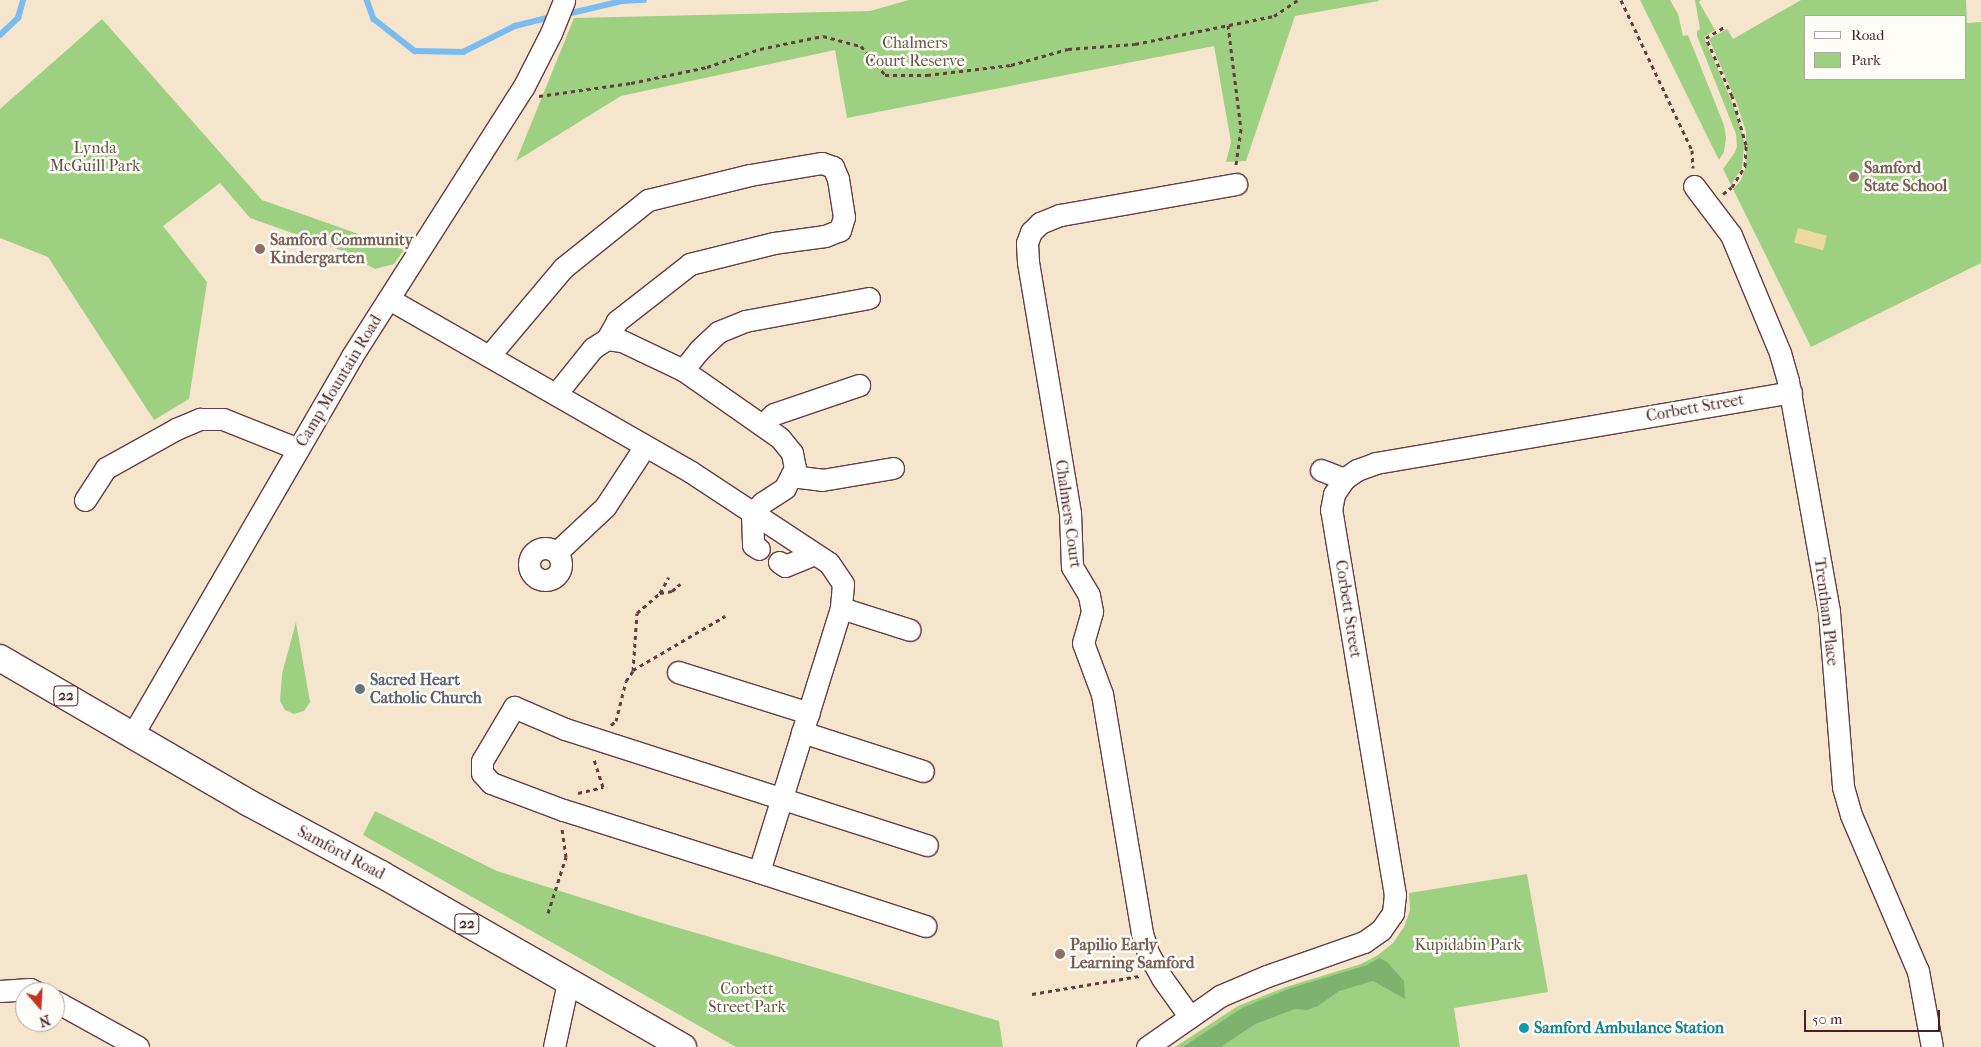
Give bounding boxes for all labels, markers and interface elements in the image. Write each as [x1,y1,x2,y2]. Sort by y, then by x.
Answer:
legend [1804,15,1966,80]
text: Road [1851,26,1884,44]
park label: Chalmers Court Reserve [865,33,965,71]
text: Park [1851,51,1881,69]
park label: Lynda McGuill Park [50,138,140,176]
place label: Samford State School [1864,158,1947,196]
marker: Samford State School [1848,171,1860,183]
place label: Samford Community Kindergarten [270,230,413,268]
marker: Samford Community Kindergarten [254,243,266,255]
street label: Camp Mountain Road [292,312,386,450]
street label: Corbett Street [1645,390,1745,426]
street label: Chalmers Court [1051,459,1085,569]
street label: Trentham Place [1810,557,1842,667]
street label: Corbett Street [1331,559,1365,659]
place label: Sacred Heart Catholic Church [370,670,482,708]
marker: Sacred Heart Catholic Church [354,683,366,695]
road number: 22 [52,684,80,708]
street label: Samford Road [294,822,388,884]
road number: 22 [453,912,481,936]
place label: Papilio Early Learning Samford [1070,935,1194,973]
park label: Kupidabin Park [1414,935,1522,955]
marker: Papilio Early Learning Samford [1054,948,1066,960]
park label: Corbett Street Park [708,979,786,1017]
north arrow [15,982,65,1032]
scale bar [1806,1000,1942,1032]
text: 50 m [1812,1010,1842,1028]
text: N [37,1011,53,1030]
place label: Samford Ambulance Station [1534,1018,1724,1038]
marker: Samford Ambulance Station [1518,1022,1530,1034]

